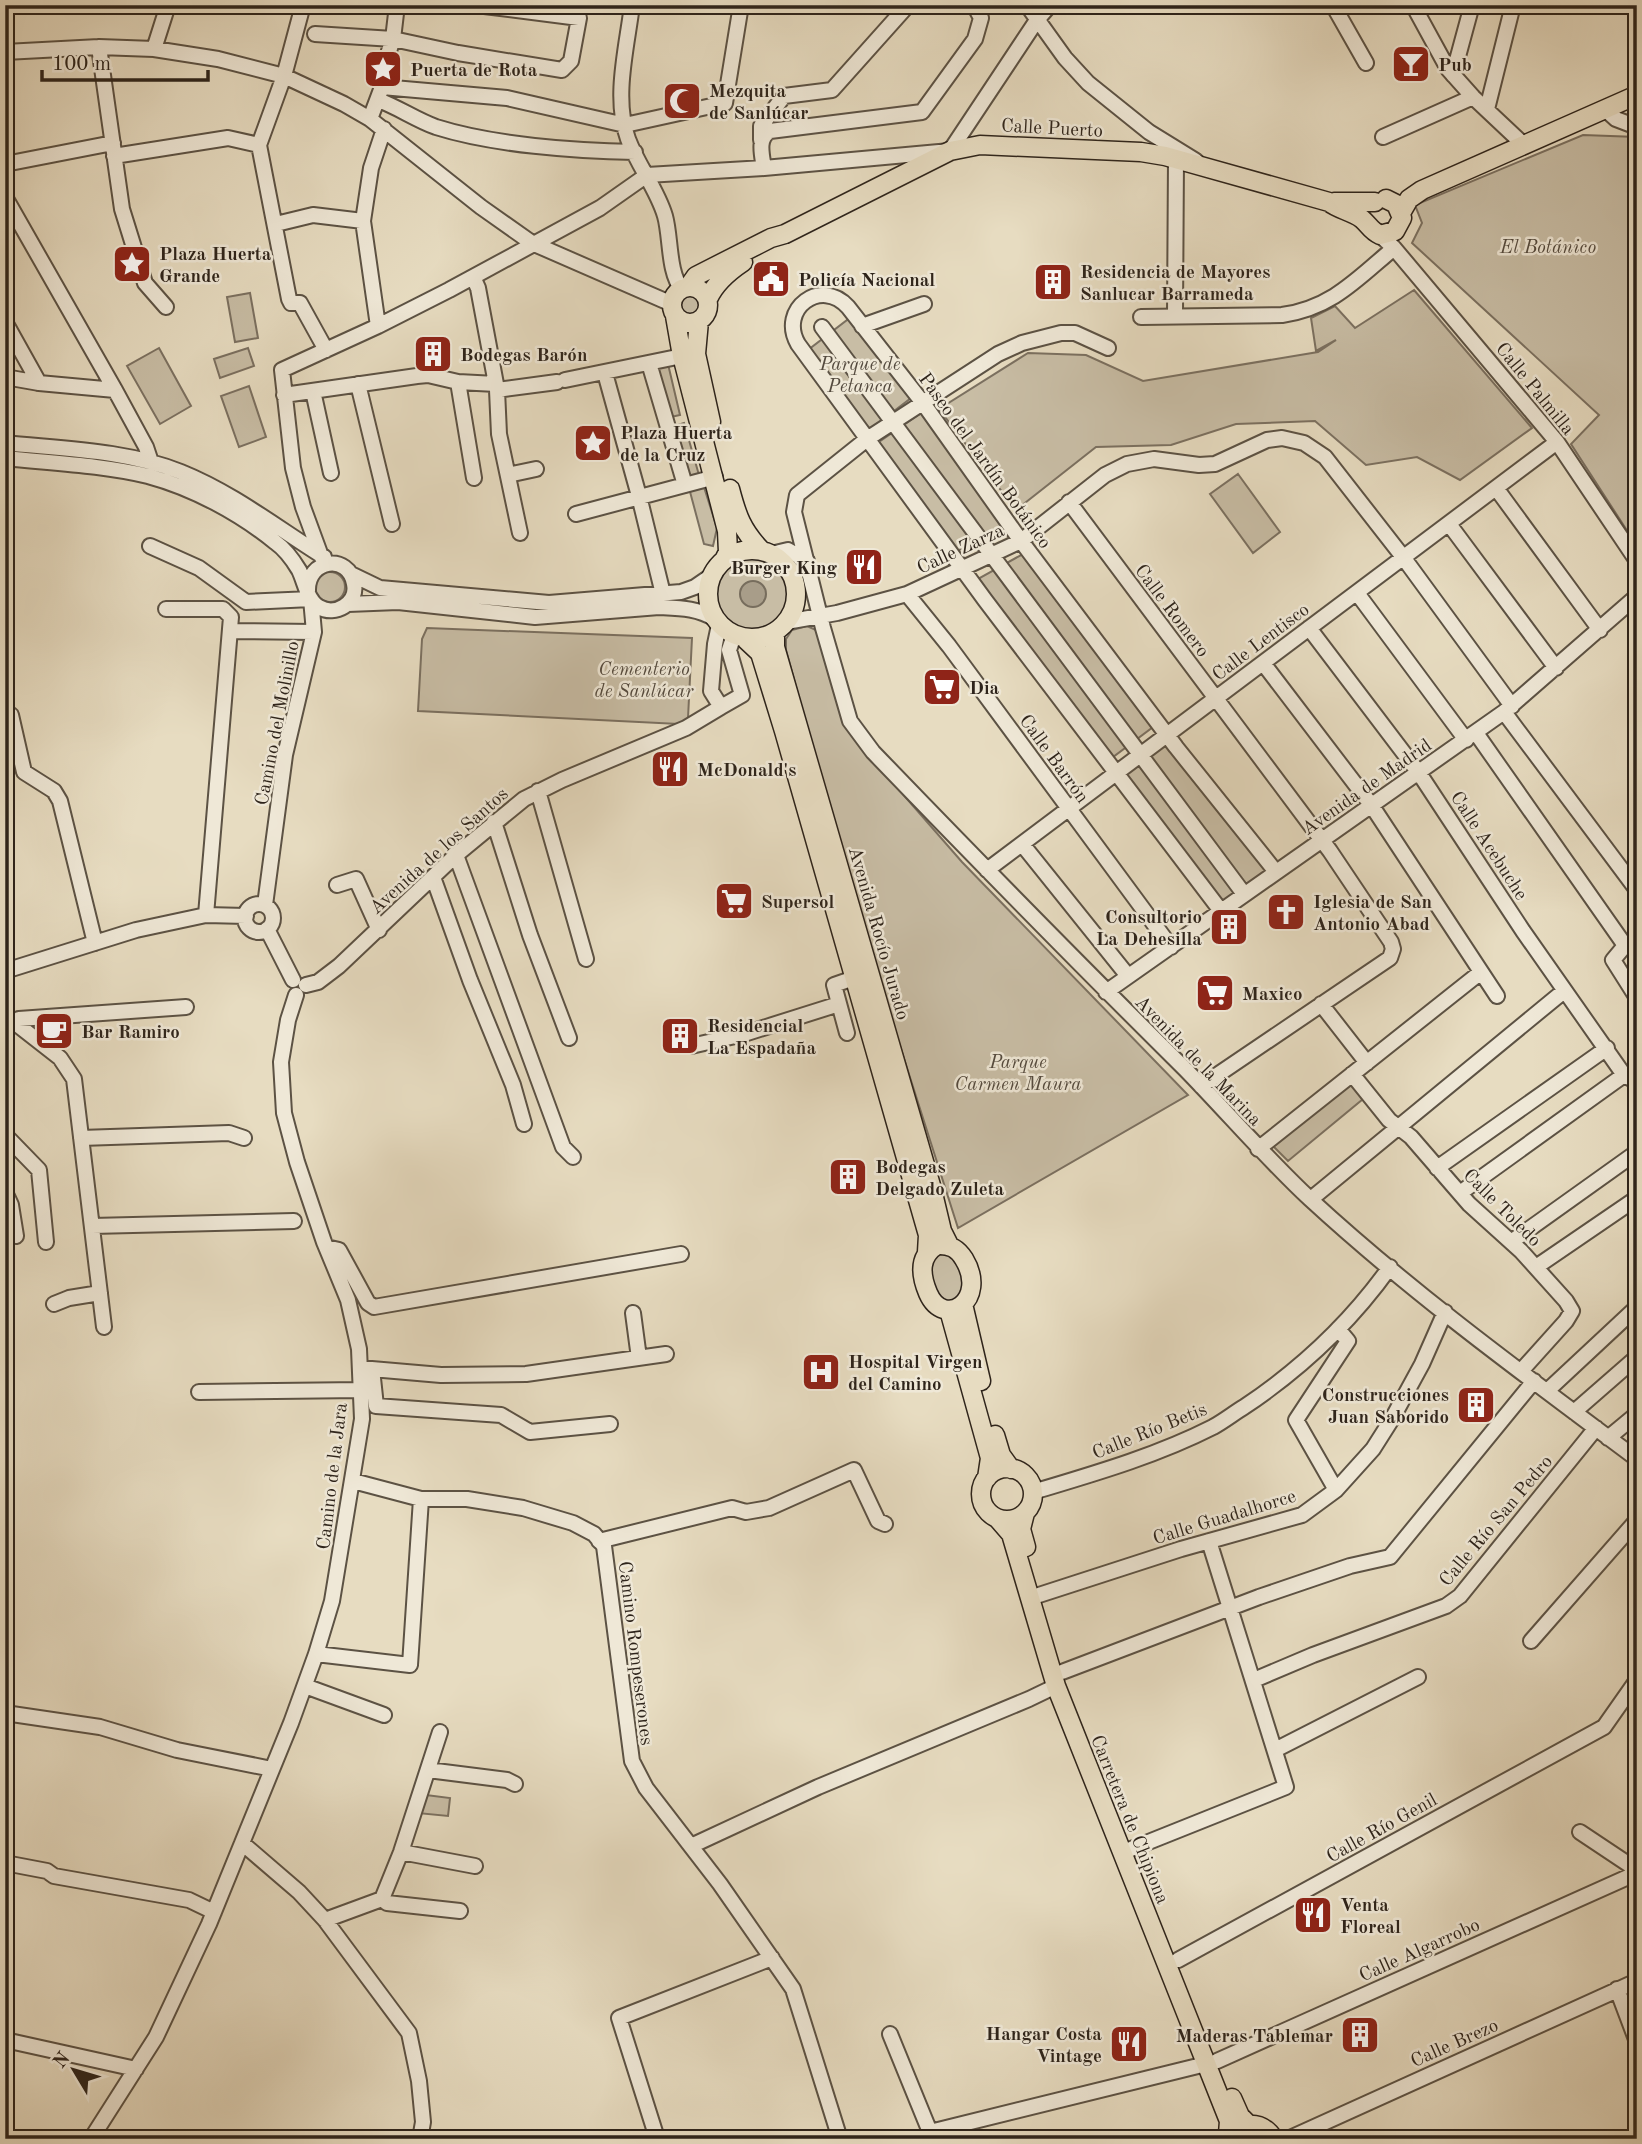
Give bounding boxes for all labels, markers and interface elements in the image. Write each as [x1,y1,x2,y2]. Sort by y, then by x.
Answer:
scale bar [42,38,208,82]
bar icon: Pub [1390,43,1432,85]
place icon: Puerta de Rota [362,48,404,90]
text: 100 m [52,54,111,75]
place label: Pub [1438,57,1472,76]
place label: Puerta de Rota [410,62,538,81]
mosque icon: Mezquita de Sanlúcar [661,80,703,122]
place label: Mezquita de Sanlúcar [709,83,809,124]
street label: Calle Puerto [1000,117,1103,142]
park label: El Botánico [1499,239,1596,258]
place icon: Plaza Huerta Grande [111,243,153,285]
place label: Plaza Huerta Grande [159,246,272,287]
public building icon: Policía Nacional [750,258,792,300]
building icon: Residencia de Mayores Sanlucar Barrameda [1032,261,1074,303]
place label: Residencia de Mayores Sanlucar Barrameda [1080,264,1270,305]
place label: Policía Nacional [798,272,935,291]
building icon: Bodegas Barón [412,333,454,375]
street label: Calle Palmilla [1491,340,1577,440]
place label: Bodegas Barón [460,347,587,366]
park label: Parque de Petanca [819,356,901,397]
street label: Paseo del Jardín Botánico [914,370,1054,553]
place icon: Plaza Huerta de la Cruz [572,422,614,464]
place label: Plaza Huerta de la Cruz [620,425,733,466]
street label: Calle Zarza [915,522,1008,579]
restaurant icon: Burger King [843,546,885,588]
place label: Burger King [730,560,837,579]
street label: Calle Romero [1130,562,1212,661]
street label: Calle Lentisco [1210,601,1314,685]
street label: Camino del Molinillo [253,640,304,807]
park label: Cementerio de Sanlúcar [595,661,694,702]
supermarket icon: Dia [921,666,963,708]
place label: Dia [969,680,1000,699]
street label: Calle Barrón [1015,712,1091,807]
street label: Avenida de Madrid [1299,736,1436,840]
restaurant icon: McDonald's [649,748,691,790]
place label: McDonald's [697,762,796,781]
street label: Avenida de los Santos [367,785,513,919]
street label: Calle Acebuche [1446,789,1530,904]
street label: Avenida Rocío Jurado [844,845,911,1022]
supermarket icon: Supersol [713,880,755,922]
church icon: Iglesia de San Antonio Abad [1265,891,1307,933]
place label: Supersol [761,894,835,913]
place label: Iglesia de San Antonio Abad [1313,894,1432,935]
building icon: Consultorio La Dehesilla [1208,906,1250,948]
place label: Consultorio La Dehesilla [1096,909,1202,950]
supermarket icon: Maxico [1194,972,1236,1014]
place label: Maxico [1242,986,1303,1005]
street label: Avenida de la Marina [1130,993,1265,1131]
cafe icon: Bar Ramiro [33,1010,75,1052]
building icon: Residencial La Espadaña [659,1015,701,1057]
place label: Residencial La Espadaña [707,1018,816,1059]
place label: Bar Ramiro [81,1024,180,1043]
park label: Parque Carmen Maura [955,1054,1081,1095]
building icon: Bodegas Delgado Zuleta [827,1156,869,1198]
place label: Bodegas Delgado Zuleta [875,1159,1005,1200]
street label: Calle Toledo [1459,1166,1544,1251]
hospital icon: Hospital Virgen del Camino [800,1351,842,1393]
place label: Hospital Virgen del Camino [848,1354,982,1395]
building icon: Construcciones Juan Saborido [1455,1384,1497,1426]
place label: Construcciones Juan Saborido [1322,1387,1449,1428]
street label: Camino de la Jara [315,1401,352,1551]
street label: Calle Río Betis [1090,1401,1210,1464]
street label: Calle Río San Pedro [1437,1453,1557,1591]
street label: Calle Guadalhorce [1151,1488,1299,1549]
street label: Camino Rompeserones [614,1560,655,1747]
street label: Carretera de Chipiona [1086,1733,1172,1908]
street label: Calle Río Genil [1324,1791,1441,1867]
restaurant icon: Venta Floreal [1292,1894,1334,1936]
place label: Venta Floreal [1340,1897,1401,1938]
street label: Calle Algarrobo [1357,1916,1483,1986]
building icon: Maderas Tablemar [1339,2014,1381,2056]
street label: Calle Brezo [1408,2017,1502,2072]
restaurant icon: Hangar Costa Vintage [1108,2023,1150,2065]
place label: Hangar Costa Vintage [986,2026,1102,2067]
place label: Maderas Tablemar [1176,2028,1333,2047]
north arrow [38,2036,108,2106]
text: N [51,2049,75,2073]

